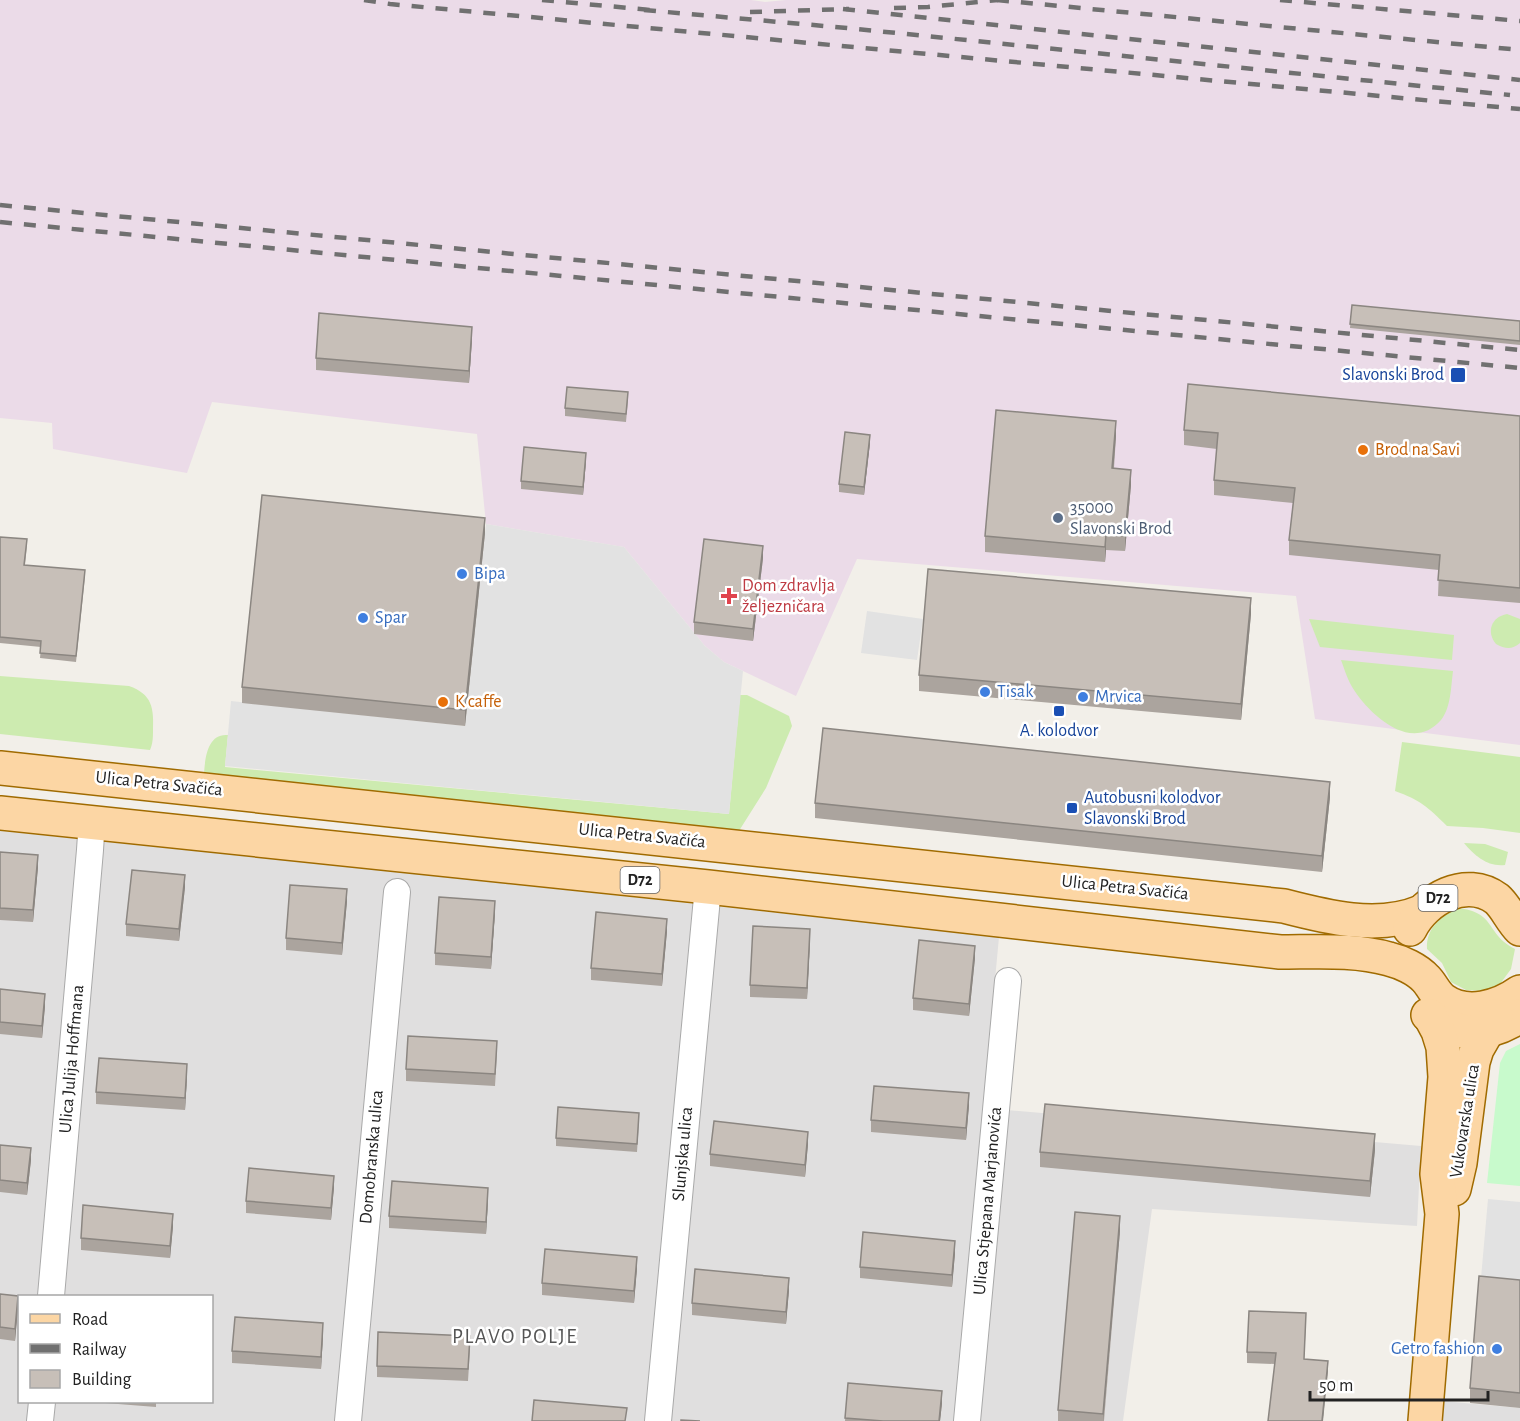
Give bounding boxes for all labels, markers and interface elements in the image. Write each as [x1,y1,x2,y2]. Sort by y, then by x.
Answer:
place label: Slavonski Brod [1342,366,1444,384]
marker: Slavonski Brod [1449,366,1467,384]
place label: Brod na Savi [1375,441,1460,459]
marker: Brod na Savi [1356,443,1370,457]
place label: 35000 Slavonski Brod [1070,499,1172,538]
marker: 35000 Slavonski Brod [1051,511,1065,525]
place label: Bipa [474,565,506,583]
marker: Bipa [455,567,469,581]
place label: Dom zdravlja željezničara [742,577,835,616]
marker: Dom zdravlja željezničara [720,587,738,605]
place label: Spar [375,609,407,627]
marker: Spar [356,611,370,625]
place label: Tisak [997,683,1034,701]
marker: Tisak [978,685,992,699]
place label: Mrvica [1095,688,1142,706]
marker: Mrvica [1076,690,1090,704]
place label: K caffe [455,693,502,711]
marker: K caffe [436,695,450,709]
marker: A. kolodvor [1052,704,1066,718]
place label: A. kolodvor [1020,722,1099,740]
street label: Ulica Petra Svačića [95,768,223,800]
place label: Autobusni kolodvor Slavonski Brod [1084,789,1221,828]
marker: Autobusni kolodvor Slavonski Brod [1065,801,1079,815]
street label: Ulica Petra Svačića [578,820,706,852]
road number: D72 [620,867,660,893]
street label: Ulica Petra Svačića [1061,872,1189,904]
road number: D72 [1418,885,1458,911]
street label: Ulica Julija Hoffmana [57,984,87,1134]
street label: Vukovarska ulica [1447,1063,1483,1179]
street label: Domobranska ulica [357,1089,387,1225]
street label: Slunjska ulica [670,1106,696,1202]
street label: Ulica Stjepana Marjanovića [971,1106,1005,1296]
legend [18,1295,213,1403]
text: Road [72,1311,108,1329]
district label: PLAVO POLJE [452,1326,578,1347]
place label: Getro fashion [1391,1340,1485,1358]
text: Railway [72,1341,127,1359]
marker: Getro fashion [1490,1342,1504,1356]
scale bar [1310,1364,1488,1402]
text: Building [72,1371,132,1389]
text: 50 m [1319,1377,1353,1395]

